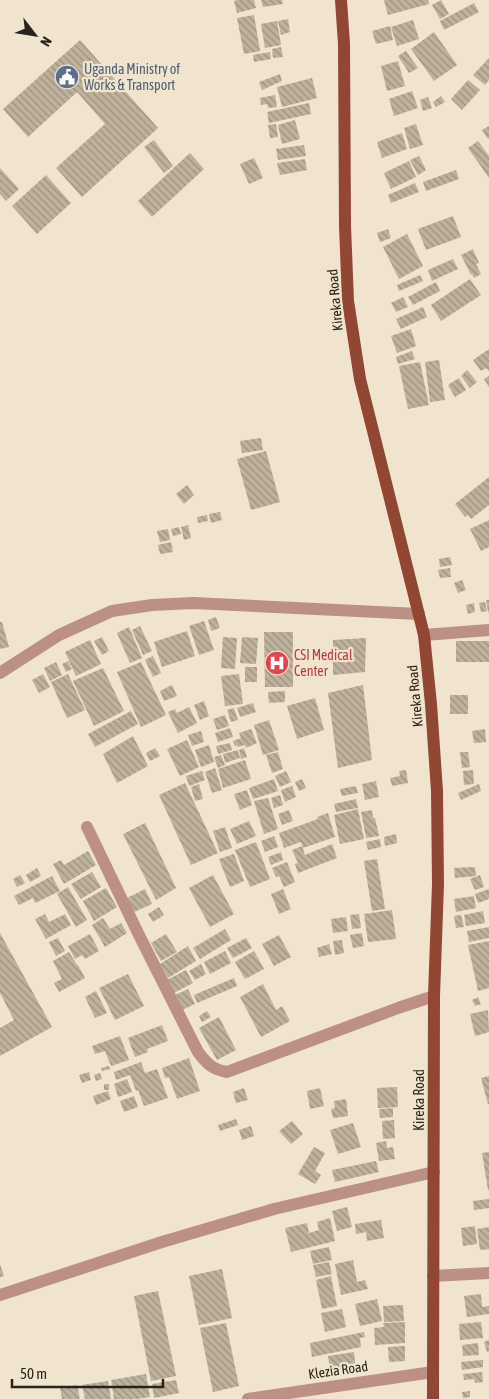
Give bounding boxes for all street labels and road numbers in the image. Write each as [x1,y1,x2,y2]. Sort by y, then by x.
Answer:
street label: Kireka Road [324,268,346,332]
street label: Kireka Road [404,664,426,728]
street label: Kireka Road [411,1069,427,1131]
street label: Klezia Road [307,1358,369,1382]

